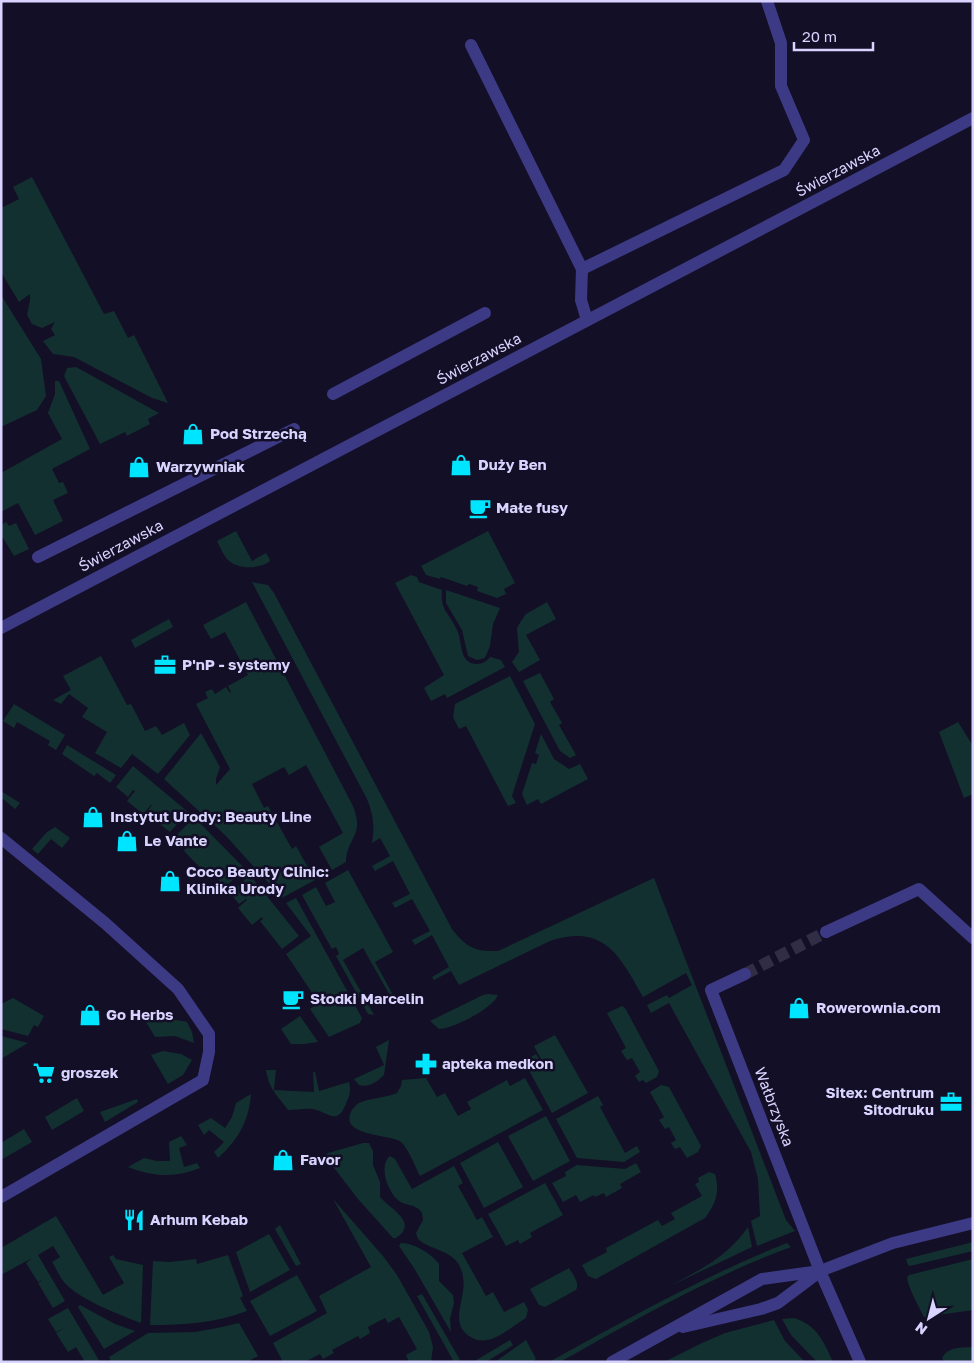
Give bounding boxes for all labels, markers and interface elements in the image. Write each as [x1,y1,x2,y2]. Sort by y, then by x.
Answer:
scale bar [794,20,873,52]
text: 20 m [802,27,837,45]
street label: Świerzawska [792,140,883,200]
street label: Świerzawska [433,328,524,388]
shop icon: Pod Strzechą [180,421,206,447]
place label: Pod Strzechą [210,424,307,442]
shop icon: Duży Ben [448,452,474,478]
shop icon: Warzywniak [126,454,152,480]
place label: Duży Ben [478,455,547,473]
place label: Warzywniak [156,457,245,475]
cafe icon: Małe fusy [467,495,493,521]
place label: Małe fusy [496,498,568,516]
street label: Świerzawska [75,515,166,575]
office icon: P'nP - systemy [152,652,178,678]
place label: P'nP - systemy [182,655,290,673]
shop icon: Instytut Urody: Beauty Line [80,804,106,830]
place label: Instytut Urody: Beauty Line [110,807,312,825]
shop icon: Le Vante [114,828,140,854]
place label: Le Vante [144,831,208,849]
place label: Coco Beauty Clinic: Klinika Urody [186,862,329,897]
shop icon: Coco Beauty Clinic: Klinika Urody [157,868,183,894]
cafe icon: Słodki Marcelin [280,986,306,1012]
place label: Słodki Marcelin [310,989,424,1007]
shop icon: Rowerownia.com [786,995,812,1021]
place label: Rowerownia.com [816,998,941,1016]
shop icon: Go Herbs [77,1002,103,1028]
place label: Go Herbs [106,1005,174,1023]
pharmacy icon: apteka medkon [413,1051,439,1077]
place label: apteka medkon [442,1054,553,1072]
supermarket icon: groszek [31,1060,57,1086]
place label: groszek [61,1063,119,1081]
street label: Wałbrzyska [752,1064,798,1149]
place label: Sitex: Centrum Sitodruku [826,1083,934,1118]
office icon: Sitex: Centrum Sitodruku [938,1089,964,1115]
shop icon: Favor [270,1147,296,1173]
place label: Favor [300,1150,341,1168]
restaurant icon: Arhum Kebab [121,1207,147,1233]
place label: Arhum Kebab [150,1210,248,1228]
north arrow [904,1293,954,1343]
text: N [912,1319,930,1339]

